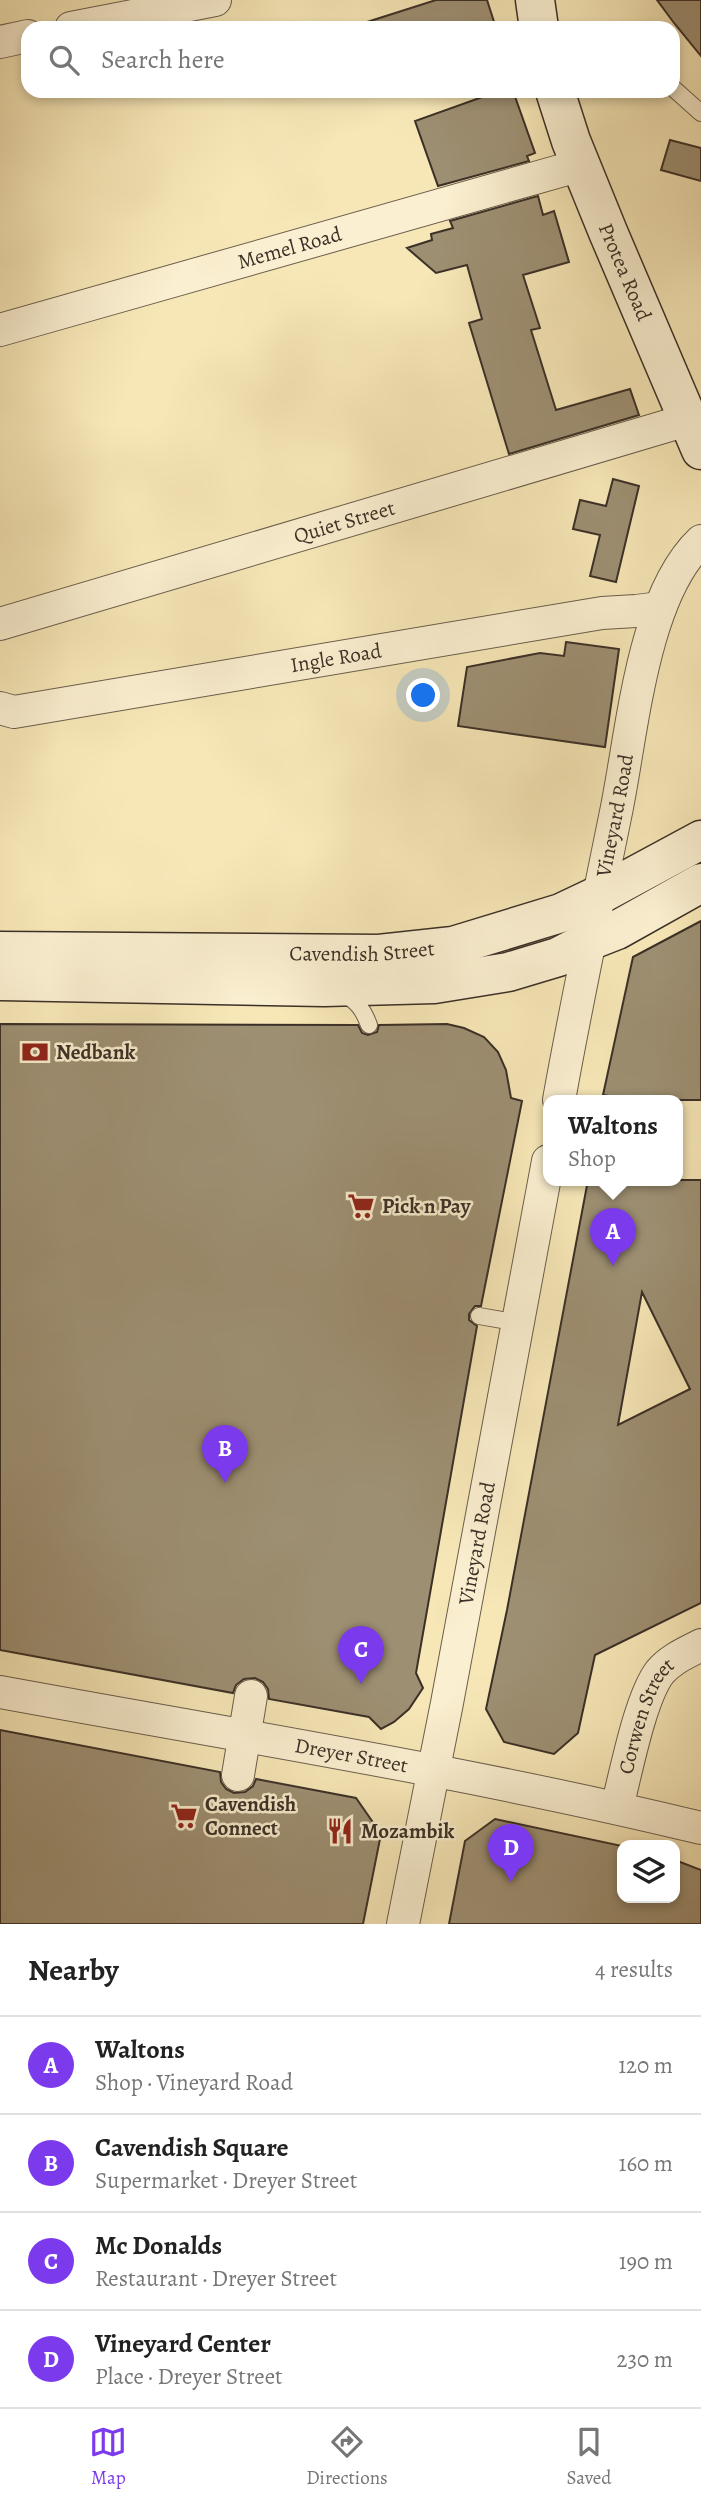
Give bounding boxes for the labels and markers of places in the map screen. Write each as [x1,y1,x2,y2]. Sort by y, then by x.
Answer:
bank icon: Nedbank [20,1037,50,1067]
place label: Nedbank [56,1038,136,1066]
supermarket icon: Pick n Pay [346,1191,376,1221]
place label: Pick n Pay [382,1192,472,1220]
pin: A [590,1208,636,1266]
pin: B [202,1425,248,1483]
pin: C [338,1626,384,1684]
place label: Cavendish Connect [205,1790,296,1842]
supermarket icon: Cavendish Connect [169,1801,199,1831]
restaurant icon: Mozambik [325,1816,355,1846]
place label: Mozambik [361,1817,454,1845]
pin: D [488,1824,534,1882]

